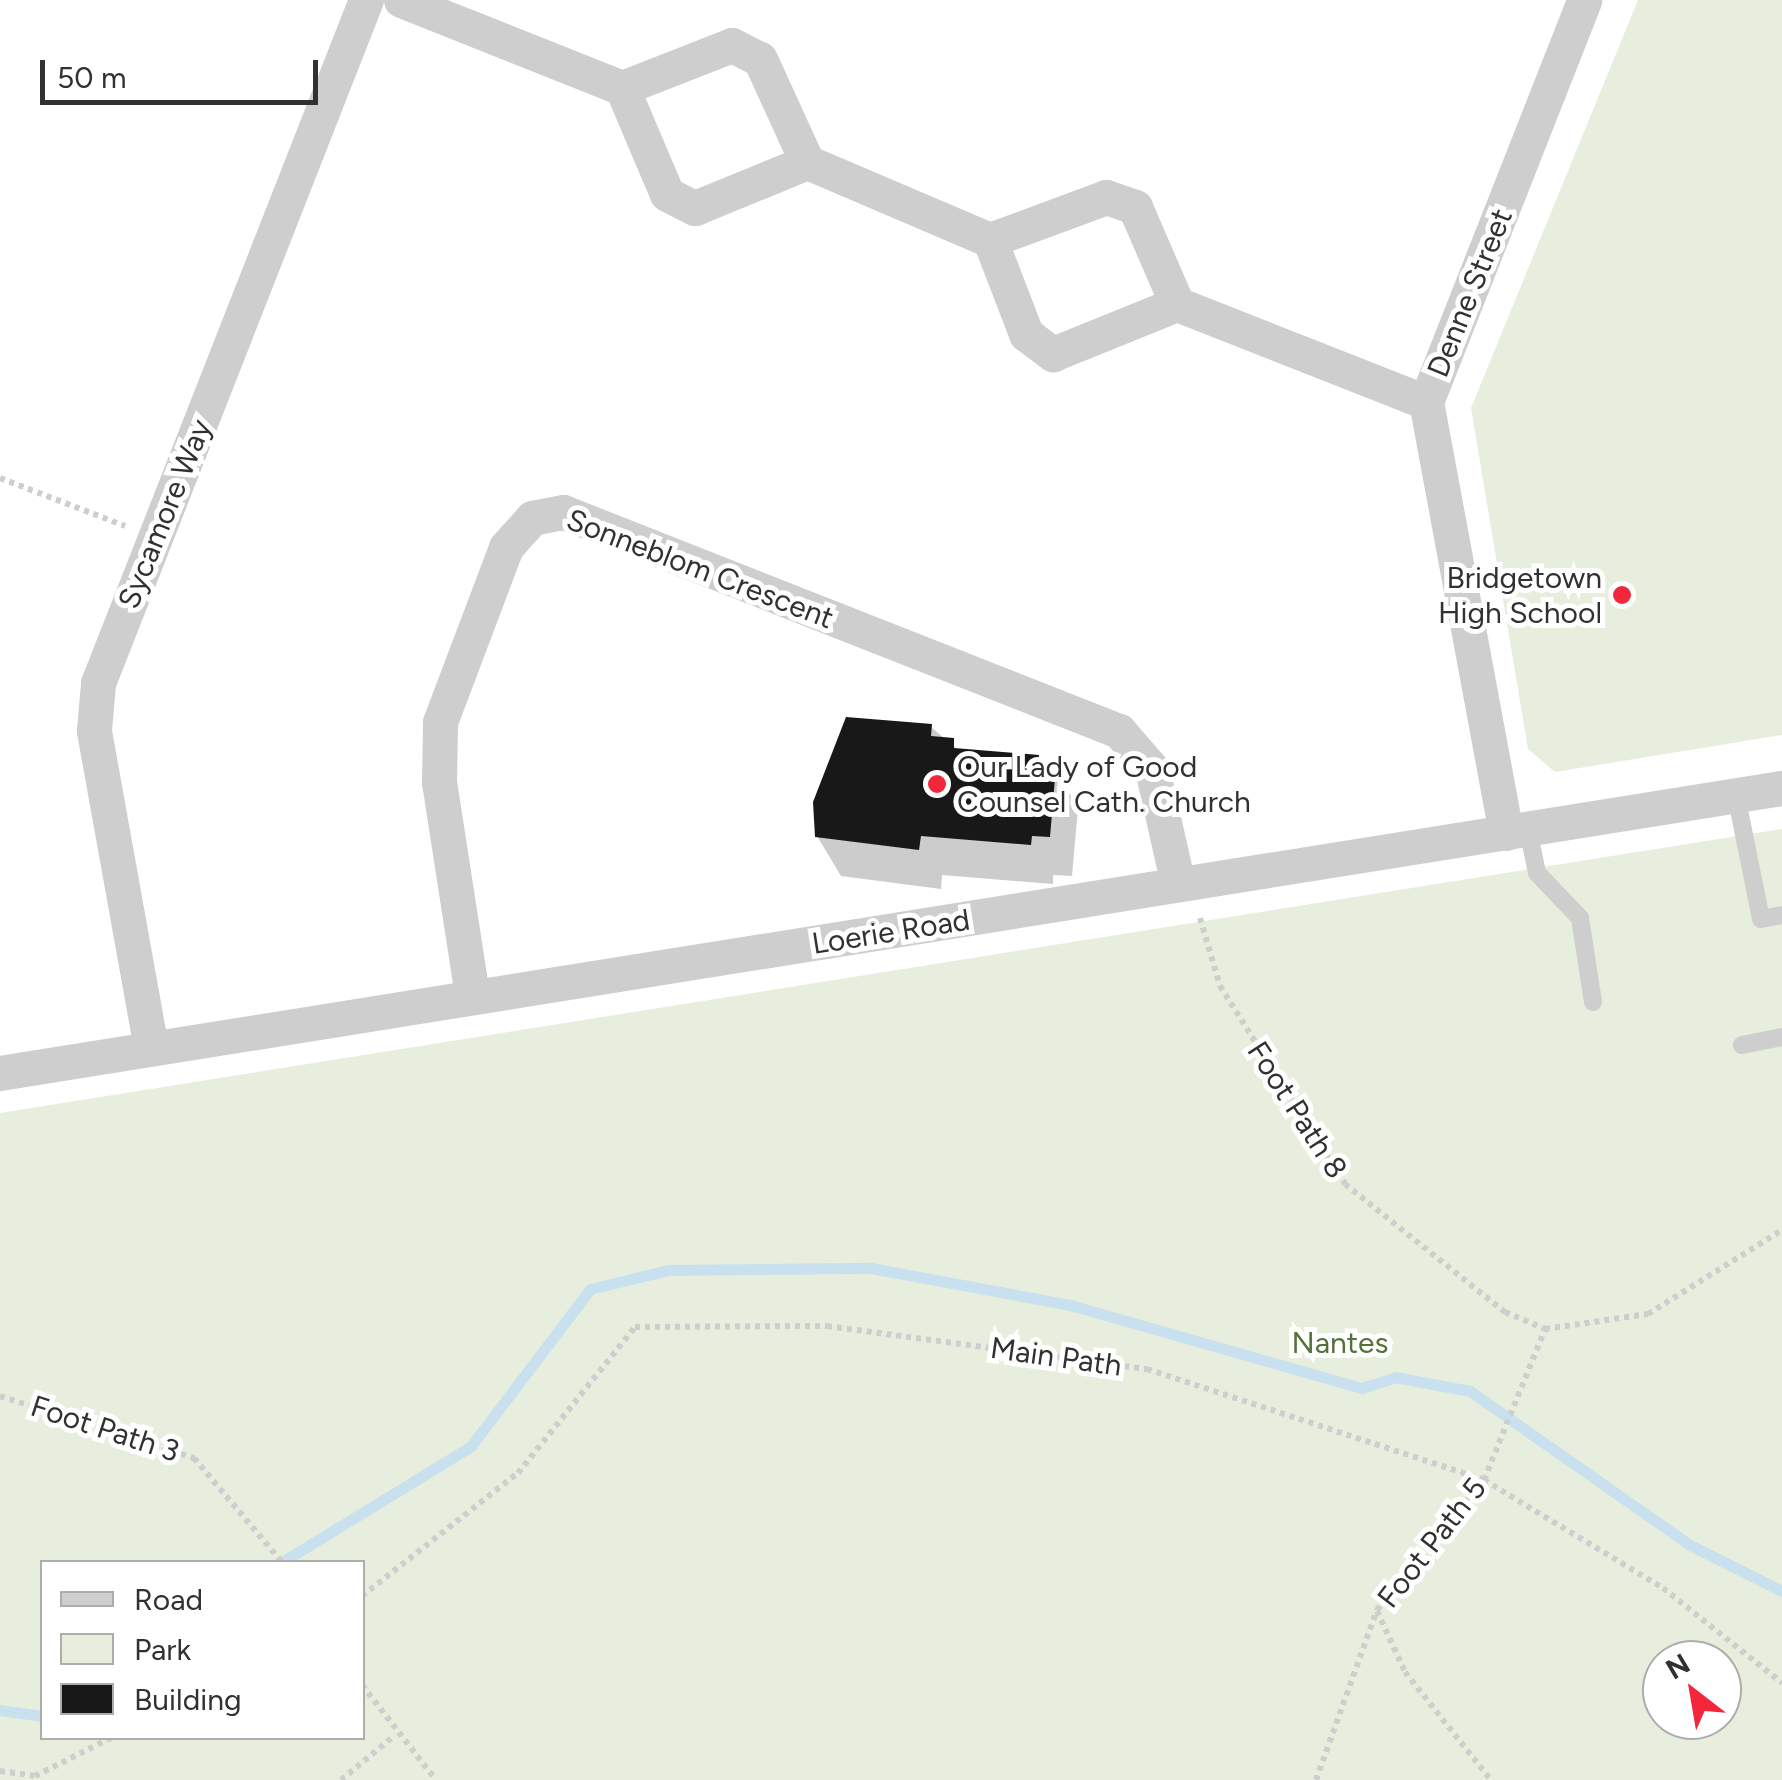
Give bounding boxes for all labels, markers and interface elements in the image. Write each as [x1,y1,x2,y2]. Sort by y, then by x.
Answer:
scale bar [45,40,322,102]
text: 50 m [57,59,126,96]
street label: Denne Street [1420,204,1520,382]
street label: Sycamore Way [111,414,219,614]
street label: Sonneblom Crescent [561,501,839,637]
place label: Bridgetown High School [1438,560,1602,630]
marker: Bridgetown High School [1611,584,1633,606]
place label: Our Lady of Good Counsel Cath. Church [957,749,1251,820]
marker: Our Lady of Good Counsel Cath. Church [926,773,948,795]
street label: Loerie Road [810,902,972,962]
street label: Foot Path 8 [1239,1035,1355,1185]
park label: Nantes [1292,1325,1388,1361]
street label: Main Path [988,1330,1124,1384]
street label: Foot Path 3 [26,1388,184,1470]
street label: Foot Path 5 [1370,1471,1494,1615]
legend [40,1560,365,1740]
text: Road [134,1581,203,1618]
text: Park [134,1631,191,1668]
north arrow [1642,1640,1742,1740]
text: N [1660,1646,1696,1686]
text: Building [134,1681,242,1718]

